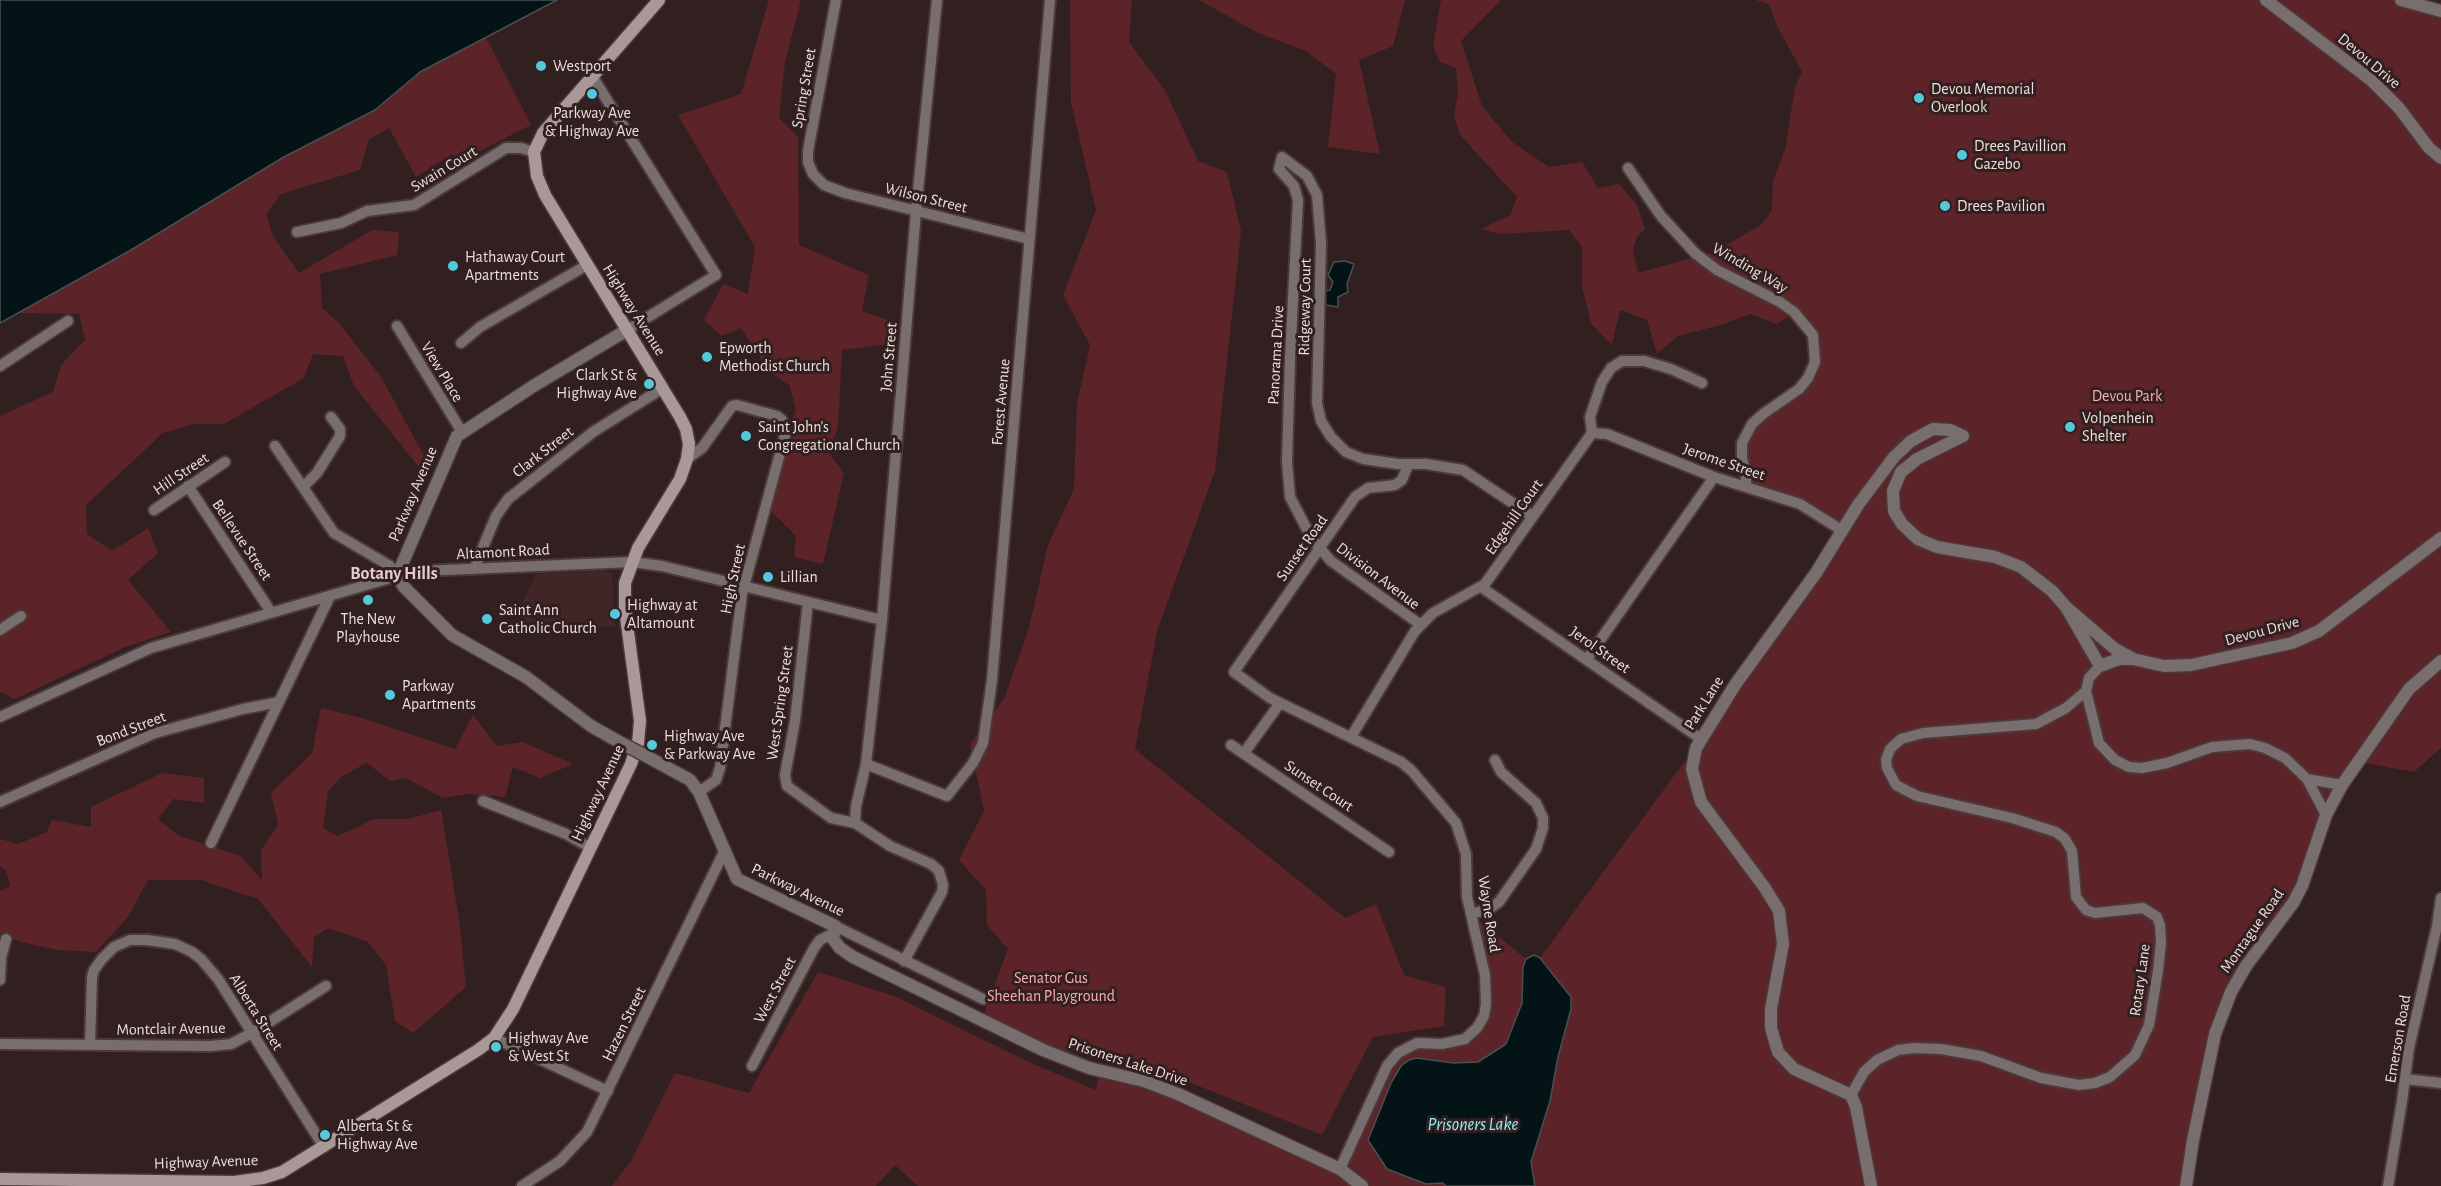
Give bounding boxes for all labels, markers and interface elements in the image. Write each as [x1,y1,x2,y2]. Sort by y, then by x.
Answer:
street label: Devou Drive [2334,29,2404,93]
street label: Spring Street [788,46,820,130]
place label: Westport [553,56,611,76]
marker: Westport [534,59,548,73]
place label: Devou Memorial Overlook [1931,79,2034,117]
marker: Parkway Ave & Highway Ave [585,87,599,101]
marker: Devou Memorial Overlook [1912,91,1926,105]
place label: Parkway Ave & Highway Ave [545,103,639,141]
place label: Drees Pavillion Gazebo [1974,136,2066,174]
street label: Swain Court [407,142,481,196]
marker: Drees Pavillion Gazebo [1955,148,1969,162]
street label: Wilson Street [883,178,969,218]
place label: Drees Pavilion [1957,196,2045,216]
marker: Drees Pavilion [1938,199,1952,213]
street label: Winding Way [1709,239,1791,297]
place label: Hathaway Court Apartments [465,247,565,285]
street label: Ridgeway Court [1295,258,1315,356]
marker: Hathaway Court Apartments [446,259,460,273]
street label: Highway Avenue [598,261,670,359]
street label: Panorama Drive [1264,305,1288,405]
street label: John Street [876,322,902,392]
street label: View Place [417,338,467,406]
place label: Epworth Methodist Church [719,338,830,376]
marker: Epworth Methodist Church [700,350,714,364]
street label: Forest Avenue [988,358,1014,446]
place label: Clark St & Highway Ave [556,365,637,403]
marker: Clark St & Highway Ave [642,377,656,391]
park label: Devou Park [2092,386,2162,406]
place label: Volpenhein Shelter [2082,408,2154,446]
place label: Saint John’s Congregational Church [758,417,900,455]
marker: Volpenhein Shelter [2063,420,2077,434]
street label: Clark Street [509,422,577,482]
marker: Saint John’s Congregational Church [739,429,753,443]
street label: Jerome Street [1681,439,1767,485]
street label: Parkway Avenue [384,444,442,544]
street label: Hill Street [150,448,212,500]
street label: Edgehill Court [1481,476,1547,558]
street label: Bellevue Street [208,496,276,584]
street label: Sunset Road [1272,511,1332,585]
street label: Division Avenue [1332,538,1424,614]
street label: Altamont Road [456,540,550,564]
street label: High Street [716,542,750,616]
district label: Botany Hills [350,563,438,585]
place label: Lillian [780,567,818,587]
marker: Lillian [761,570,775,584]
marker: The New Playhouse [361,593,375,607]
place label: Highway at Altamount [627,595,697,633]
place label: Saint Ann Catholic Church [499,600,597,638]
marker: Highway at Altamount [608,607,622,621]
place label: The New Playhouse [336,609,400,647]
marker: Saint Ann Catholic Church [480,612,494,626]
street label: Devou Drive [2223,612,2301,650]
street label: Jerol Street [1566,622,1634,678]
street label: West Spring Street [762,644,798,762]
street label: Park Lane [1680,673,1728,733]
place label: Parkway Apartments [402,676,476,714]
marker: Parkway Apartments [383,688,397,702]
street label: Bond Street [93,707,169,751]
place label: Highway Ave & Parkway Ave [664,726,755,764]
marker: Highway Ave & Parkway Ave [645,738,659,752]
street label: Highway Avenue [567,742,629,844]
street label: Sunset Court [1281,756,1357,816]
street label: Parkway Avenue [748,859,848,921]
street label: Wayne Road [1473,874,1505,954]
street label: Montague Road [2216,885,2288,977]
street label: Rotary Lane [2125,943,2155,1017]
street label: West Street [750,954,800,1026]
park label: Senator Gus Sheehan Playground [987,968,1115,1006]
street label: Alberta Street [225,970,287,1054]
street label: Hazen Street [598,984,650,1064]
street label: Emerson Road [2381,993,2415,1085]
street label: Montclair Avenue [116,1018,226,1040]
place label: Highway Ave & West St [508,1028,589,1066]
street label: Prisoners Lake Drive [1066,1034,1190,1090]
marker: Highway Ave & West St [489,1040,503,1054]
water label: Prisoners Lake [1428,1114,1518,1136]
place label: Alberta St & Highway Ave [337,1116,418,1154]
marker: Alberta St & Highway Ave [318,1128,332,1142]
street label: Highway Avenue [153,1151,259,1173]

